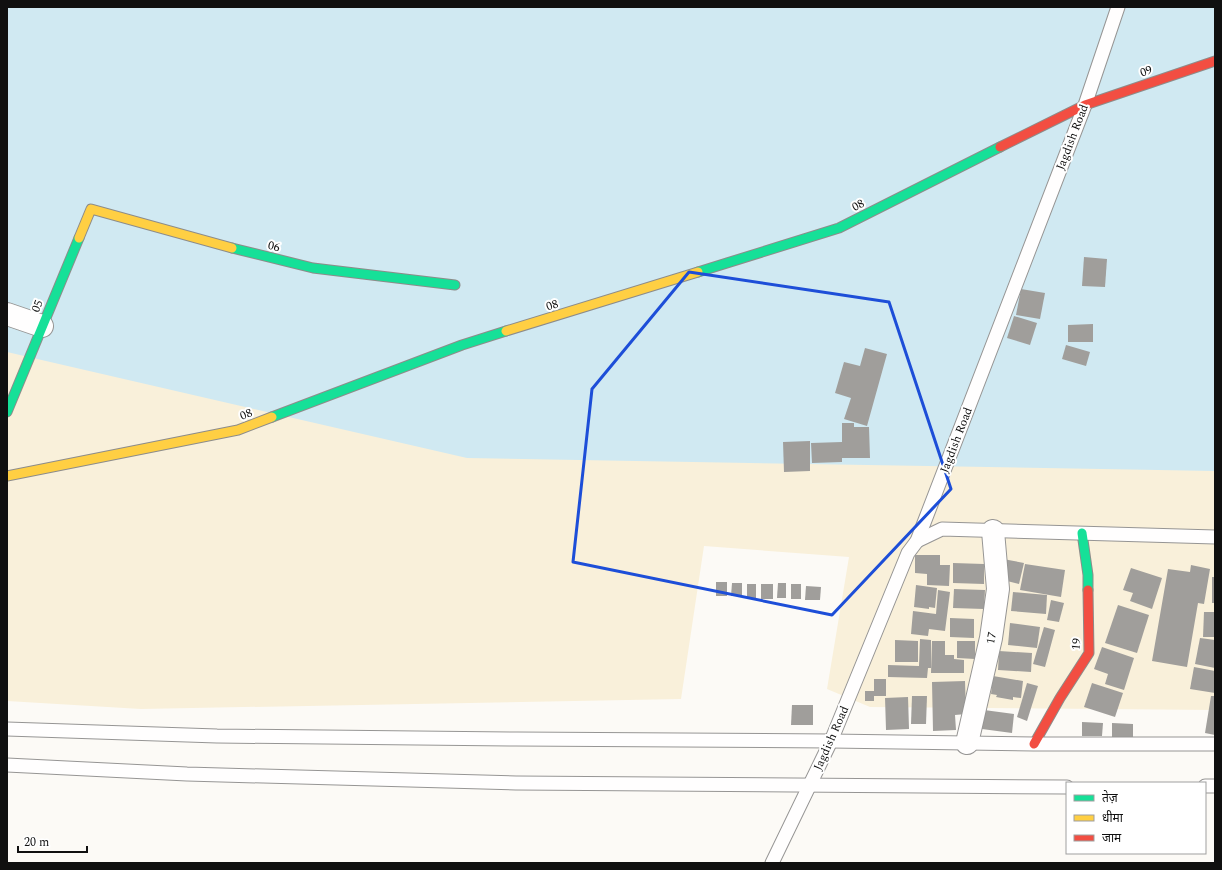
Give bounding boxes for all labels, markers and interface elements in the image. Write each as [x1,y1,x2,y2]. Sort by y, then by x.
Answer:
street label: 09 [1137,61,1155,82]
street label: Jagdish Road [1051,101,1094,173]
street label: 08 [849,194,868,217]
street label: 06 [266,236,282,257]
street label: 08 [544,295,561,316]
street label: 05 [26,297,49,315]
street label: 08 [237,403,255,425]
street label: Jagdish Road [935,404,978,476]
street label: 17 [981,630,1002,646]
street label: 19 [1066,637,1087,651]
street label: Jagdish Road [809,702,854,774]
legend [1066,782,1206,854]
text: तेज़ [1102,789,1119,808]
text: धीमा [1102,809,1124,828]
scale bar [18,828,87,854]
text: जाम [1102,829,1122,848]
text: 20 m [24,833,49,852]

